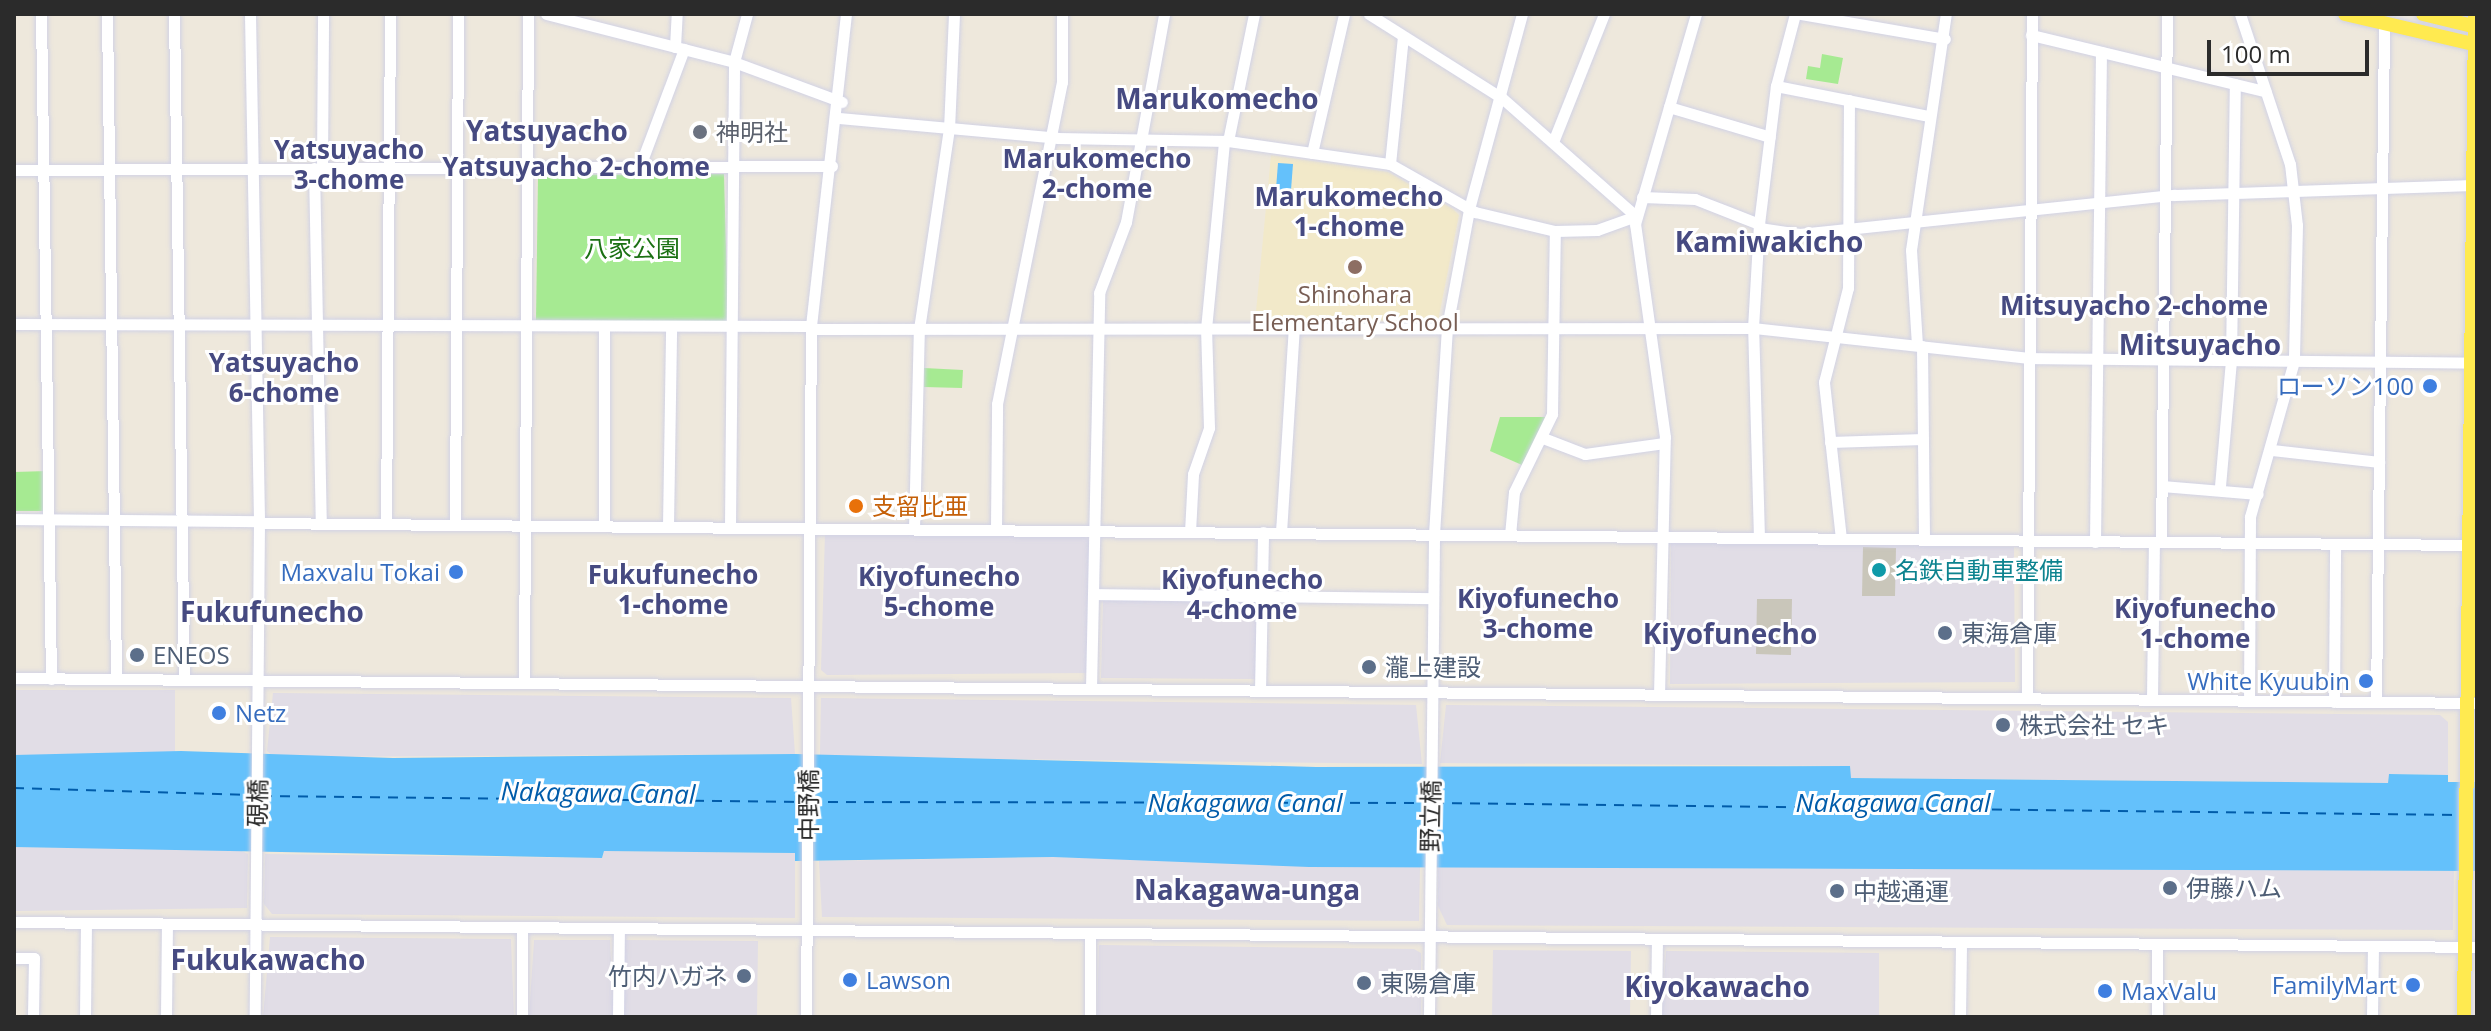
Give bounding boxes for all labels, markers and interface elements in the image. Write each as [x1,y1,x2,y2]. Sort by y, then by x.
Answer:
scale bar [2211,24,2373,74]
text: 100 m [2221,37,2291,70]
district label: Marukomecho [1115,81,1319,115]
district label: Yatsuyacho [466,113,628,147]
place label: 神明社 [716,118,788,146]
marker: 神明社 [691,123,709,141]
district label: Yatsuyacho 3-chome [274,134,424,196]
district label: Marukomecho 2-chome [1003,143,1191,204]
district label: Yatsuyacho 2-chome [442,151,710,183]
district label: Marukomecho 1-chome [1255,181,1443,242]
district label: Kamiwakicho [1675,224,1863,258]
park label: 八家公園 [584,234,680,262]
marker: Shinohara Elementary School [1346,258,1364,276]
place label: Shinohara Elementary School [1251,280,1459,336]
district label: Mitsuyacho 2-chome [2000,290,2268,322]
district label: Mitsuyacho [2119,327,2281,361]
district label: Yatsuyacho 6-chome [209,347,359,408]
place label: ローソン100 [2277,372,2414,400]
marker: ローソン100 [2421,377,2439,395]
place label: 支留比亜 [872,492,968,520]
marker: 支留比亜 [847,497,865,515]
place label: 名鉄自動車整備 [1895,556,2063,584]
place label: Maxvalu Tokai [281,558,440,586]
district label: Fukufunecho 1-chome [588,559,758,620]
district label: Kiyofunecho 5-chome [858,561,1020,622]
marker: 名鉄自動車整備 [1870,561,1888,579]
marker: Maxvalu Tokai [447,563,465,581]
district label: Kiyofunecho 4-chome [1161,564,1323,626]
district label: Kiyofunecho 3-chome [1457,583,1619,644]
district label: Kiyofunecho 1-chome [2114,593,2276,654]
district label: Fukufunecho [180,594,364,628]
district label: Kiyofunecho [1643,616,1817,650]
place label: 東海倉庫 [1961,619,2057,647]
marker: 東海倉庫 [1936,624,1954,642]
place label: ENEOS [153,641,230,669]
marker: ENEOS [128,646,146,664]
place label: 瀧上建設 [1385,653,1481,681]
marker: 瀧上建設 [1360,658,1378,676]
place label: White Kyuubin [2187,667,2350,695]
marker: White Kyuubin [2357,672,2375,690]
place label: Netz [235,699,286,727]
marker: Netz [210,704,228,722]
place label: 株式会社 セキ [2019,711,2169,739]
marker: 株式会社 セキ [1994,716,2012,734]
street label: 中野橋 [794,769,822,841]
water label: Nakagawa Canal [500,776,696,810]
street label: 硯橋 [242,779,272,827]
street label: 野立橋 [1415,780,1445,852]
water label: Nakagawa Canal [1148,787,1342,819]
water label: Nakagawa Canal [1796,787,1990,819]
district label: Nakagawa-unga [1134,872,1360,906]
place label: 伊藤ハム [2186,874,2282,902]
place label: 中越通運 [1853,877,1949,905]
marker: 伊藤ハム [2161,879,2179,897]
marker: 中越通運 [1828,882,1846,900]
district label: Fukukawacho [171,942,365,976]
place label: 竹内ハガネ [608,962,728,990]
place label: Lawson [866,966,951,994]
marker: 竹内ハガネ [735,967,753,985]
place label: 東陽倉庫 [1380,969,1476,997]
district label: Kiyokawacho [1624,969,1810,1003]
marker: Lawson [841,971,859,989]
place label: FamilyMart [2272,971,2397,999]
marker: 東陽倉庫 [1355,974,1373,992]
marker: FamilyMart [2404,976,2422,994]
place label: MaxValu [2121,977,2217,1005]
marker: MaxValu [2096,982,2114,1000]

